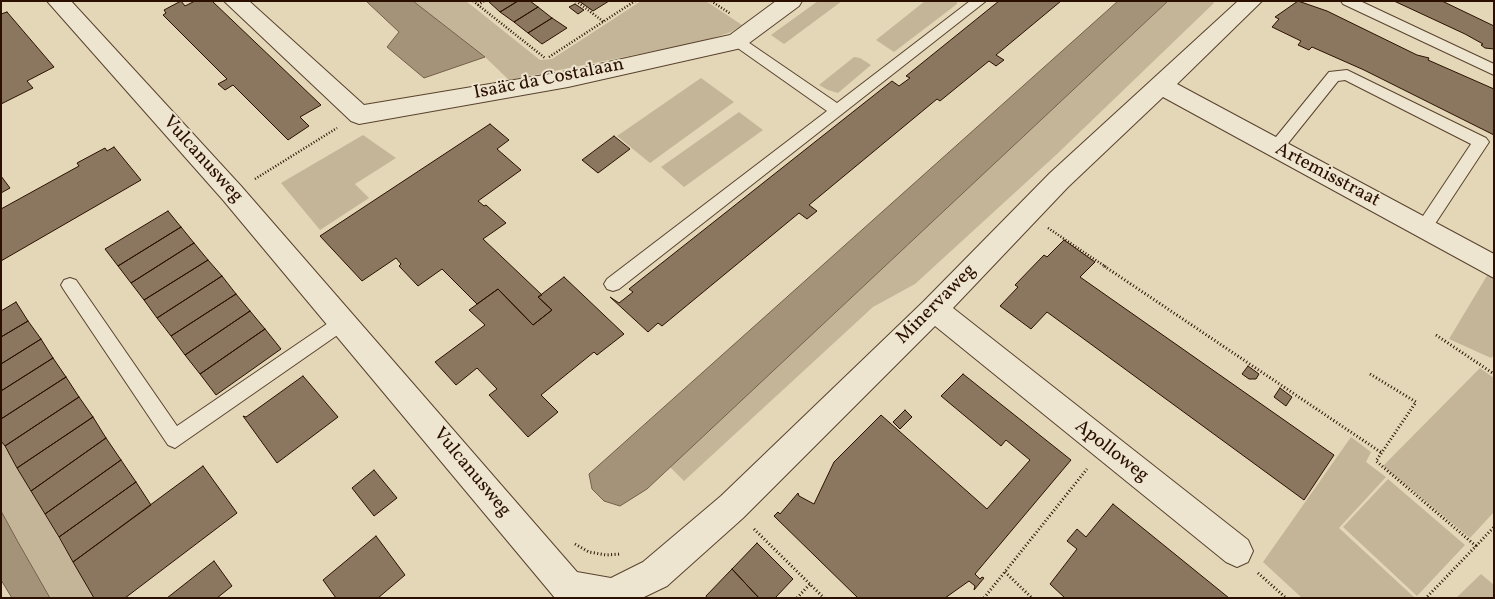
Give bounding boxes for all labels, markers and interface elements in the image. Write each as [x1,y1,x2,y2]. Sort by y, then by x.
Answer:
street label: Isaäc da Costalaan [472,54,626,106]
street label: Vulcanusweg [157,112,247,208]
street label: Artemisstraat [1271,139,1383,213]
street label: Minervaweg [892,260,982,350]
street label: Apolloweg [1069,416,1153,488]
street label: Vulcanusweg [427,424,515,522]

